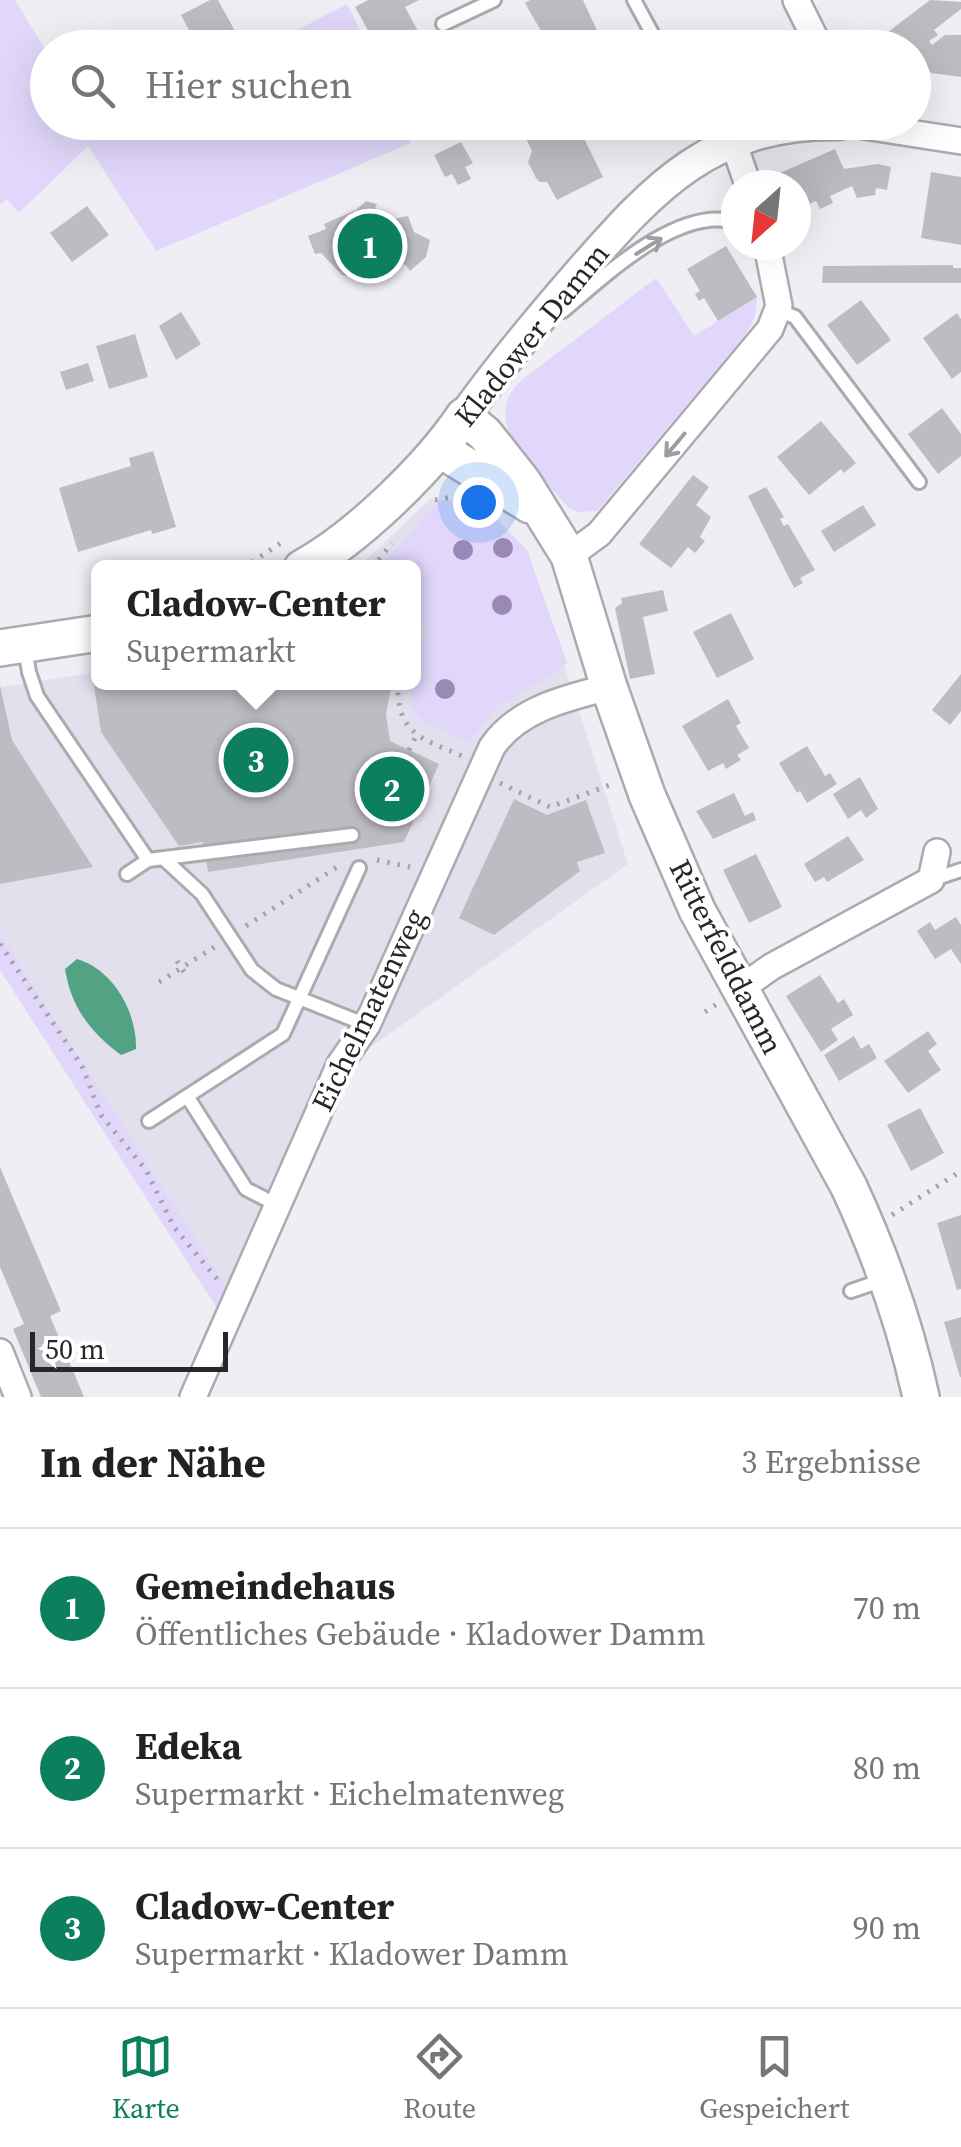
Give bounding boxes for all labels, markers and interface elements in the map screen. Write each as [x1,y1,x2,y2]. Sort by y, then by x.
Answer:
search box [30,30,931,140]
icon: search [65,58,120,113]
text: Hier suchen [145,59,352,111]
north arrow [721,170,811,260]
pin: 1 [338,208,402,284]
street label: Kladower Damm [445,234,618,435]
one-way arrow [635,235,663,256]
one-way arrow [663,432,686,457]
your location [453,477,504,528]
popup [91,560,421,690]
text: Cladow-Center [126,577,386,629]
text: Supermarkt [126,629,295,673]
pin: 3 [224,722,288,798]
pin: 2 [360,752,424,826]
street label: Ritterfelddamm [660,852,793,1061]
street label: Eichelmatenweg [302,901,435,1118]
scale bar [30,1327,228,1372]
text: 50 m [45,1330,105,1368]
text: In der Nähe [40,1433,266,1491]
text: 3 Ergebnisse [741,1440,921,1484]
text: Gemeindehaus [135,1560,395,1612]
text: 1 [64,1586,81,1630]
text: 70 m [853,1586,921,1630]
text: Öffentliches Gebäude · Kladower Damm [135,1612,705,1656]
text: Edeka [135,1720,242,1772]
text: 2 [64,1746,81,1790]
text: 80 m [853,1746,921,1790]
text: Supermarkt · Eichelmatenweg [135,1772,564,1816]
text: Cladow-Center [135,1880,394,1932]
text: 3 [64,1906,81,1950]
text: 90 m [853,1906,921,1950]
text: Supermarkt · Kladower Damm [135,1932,569,1976]
tab: Karte [112,2029,180,2127]
tab: Route [403,2029,476,2127]
tab: Gespeichert [699,2029,849,2127]

